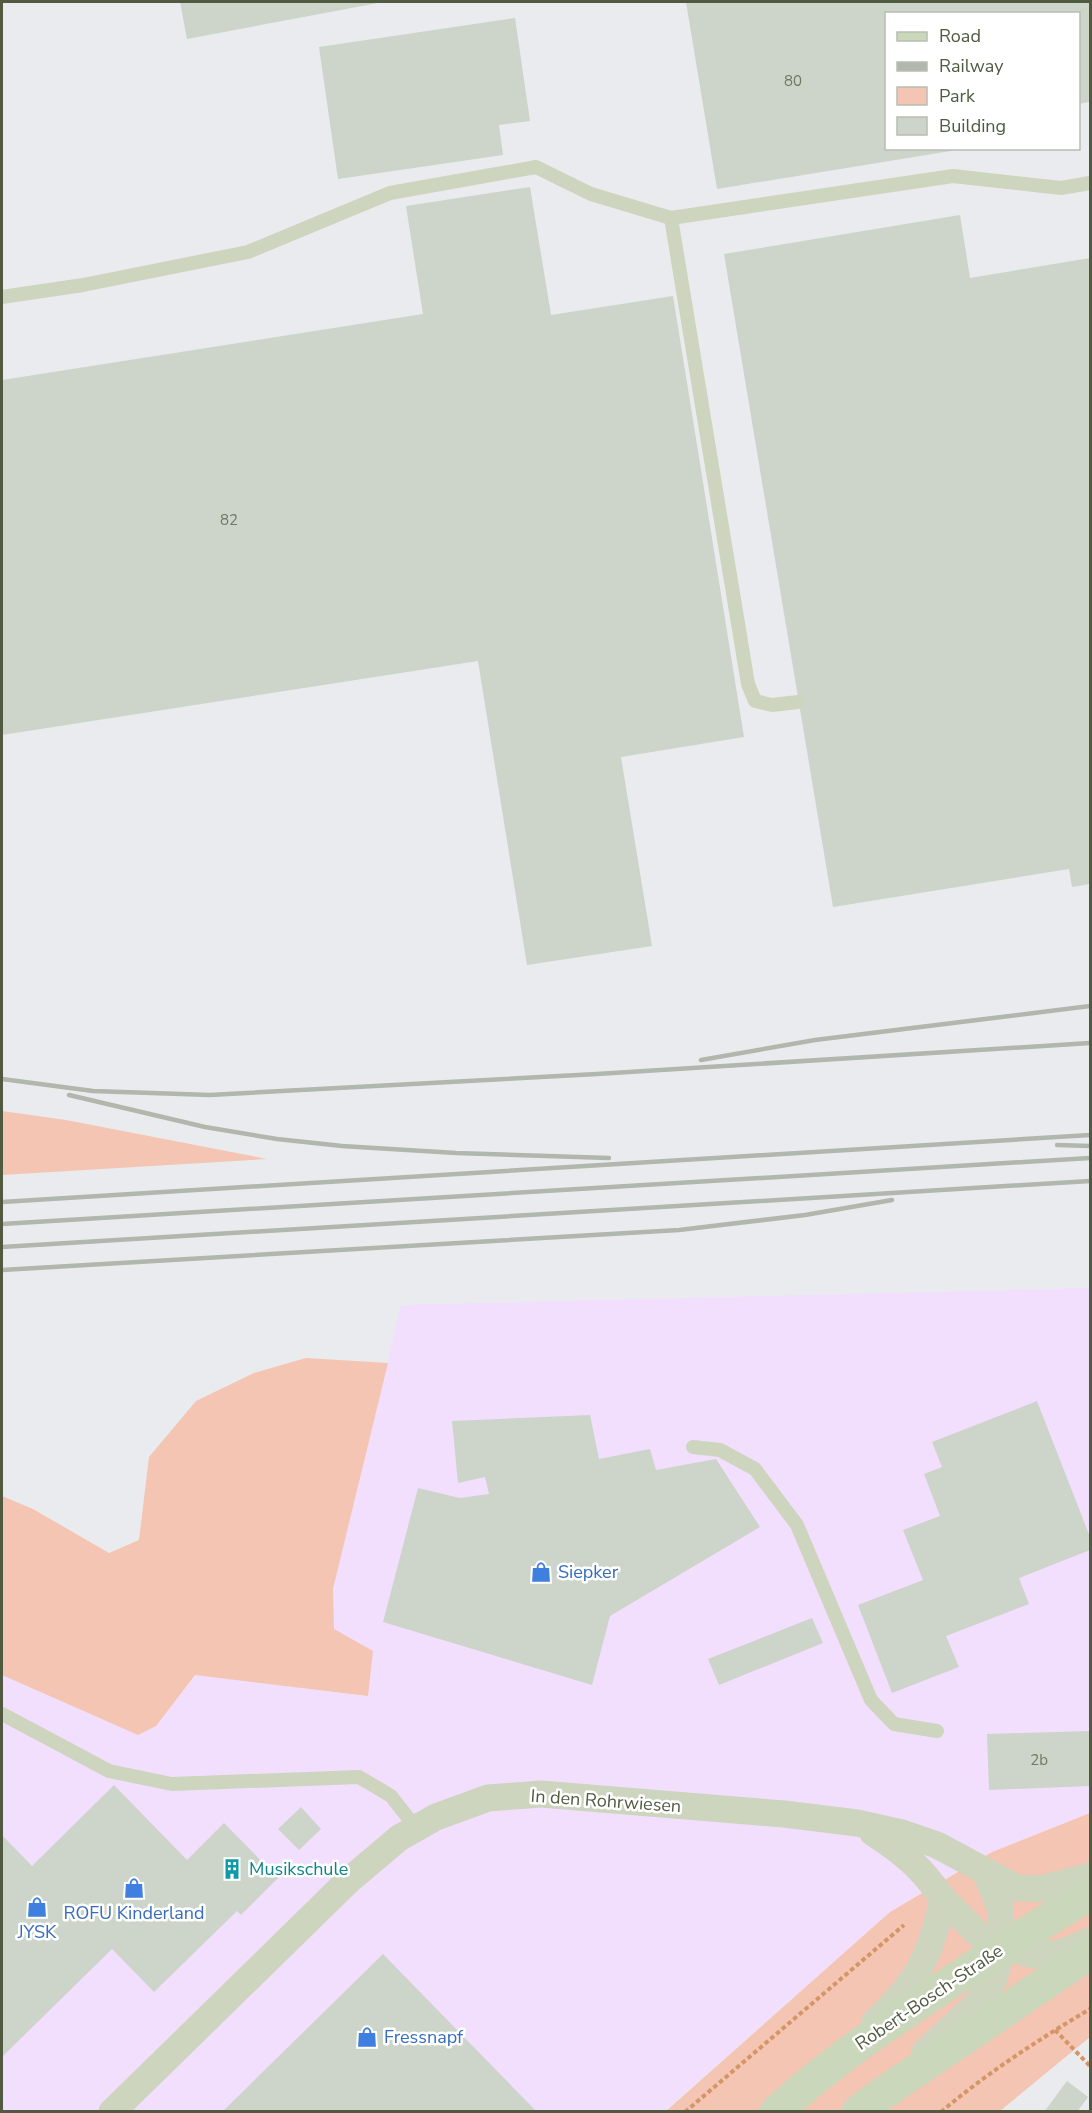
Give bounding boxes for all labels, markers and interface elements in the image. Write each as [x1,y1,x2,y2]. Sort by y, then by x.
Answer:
legend [885,12,1080,150]
text: Road [939,24,981,48]
text: Railway [939,54,1004,78]
house number: 80 [784,71,802,91]
text: Park [939,84,976,108]
text: Building [939,114,1006,138]
house number: 82 [220,510,238,530]
shop icon: Siepker [529,1560,553,1584]
place label: Siepker [558,1560,619,1584]
house number: 2b [1030,1750,1048,1770]
street label: In den Rohrwiesen [530,1784,682,1818]
building icon: Musikschule [220,1857,244,1881]
place label: Musikschule [249,1857,348,1881]
shop icon: ROFU Kinderland [122,1876,146,1900]
shop icon: JYSK [25,1895,49,1919]
place label: ROFU Kinderland [63,1901,205,1925]
place label: JYSK [17,1920,57,1944]
street label: Robert-Bosch-Straße [851,1939,1007,2055]
shop icon: Fressnapf [355,2025,379,2049]
place label: Fressnapf [384,2025,464,2049]

